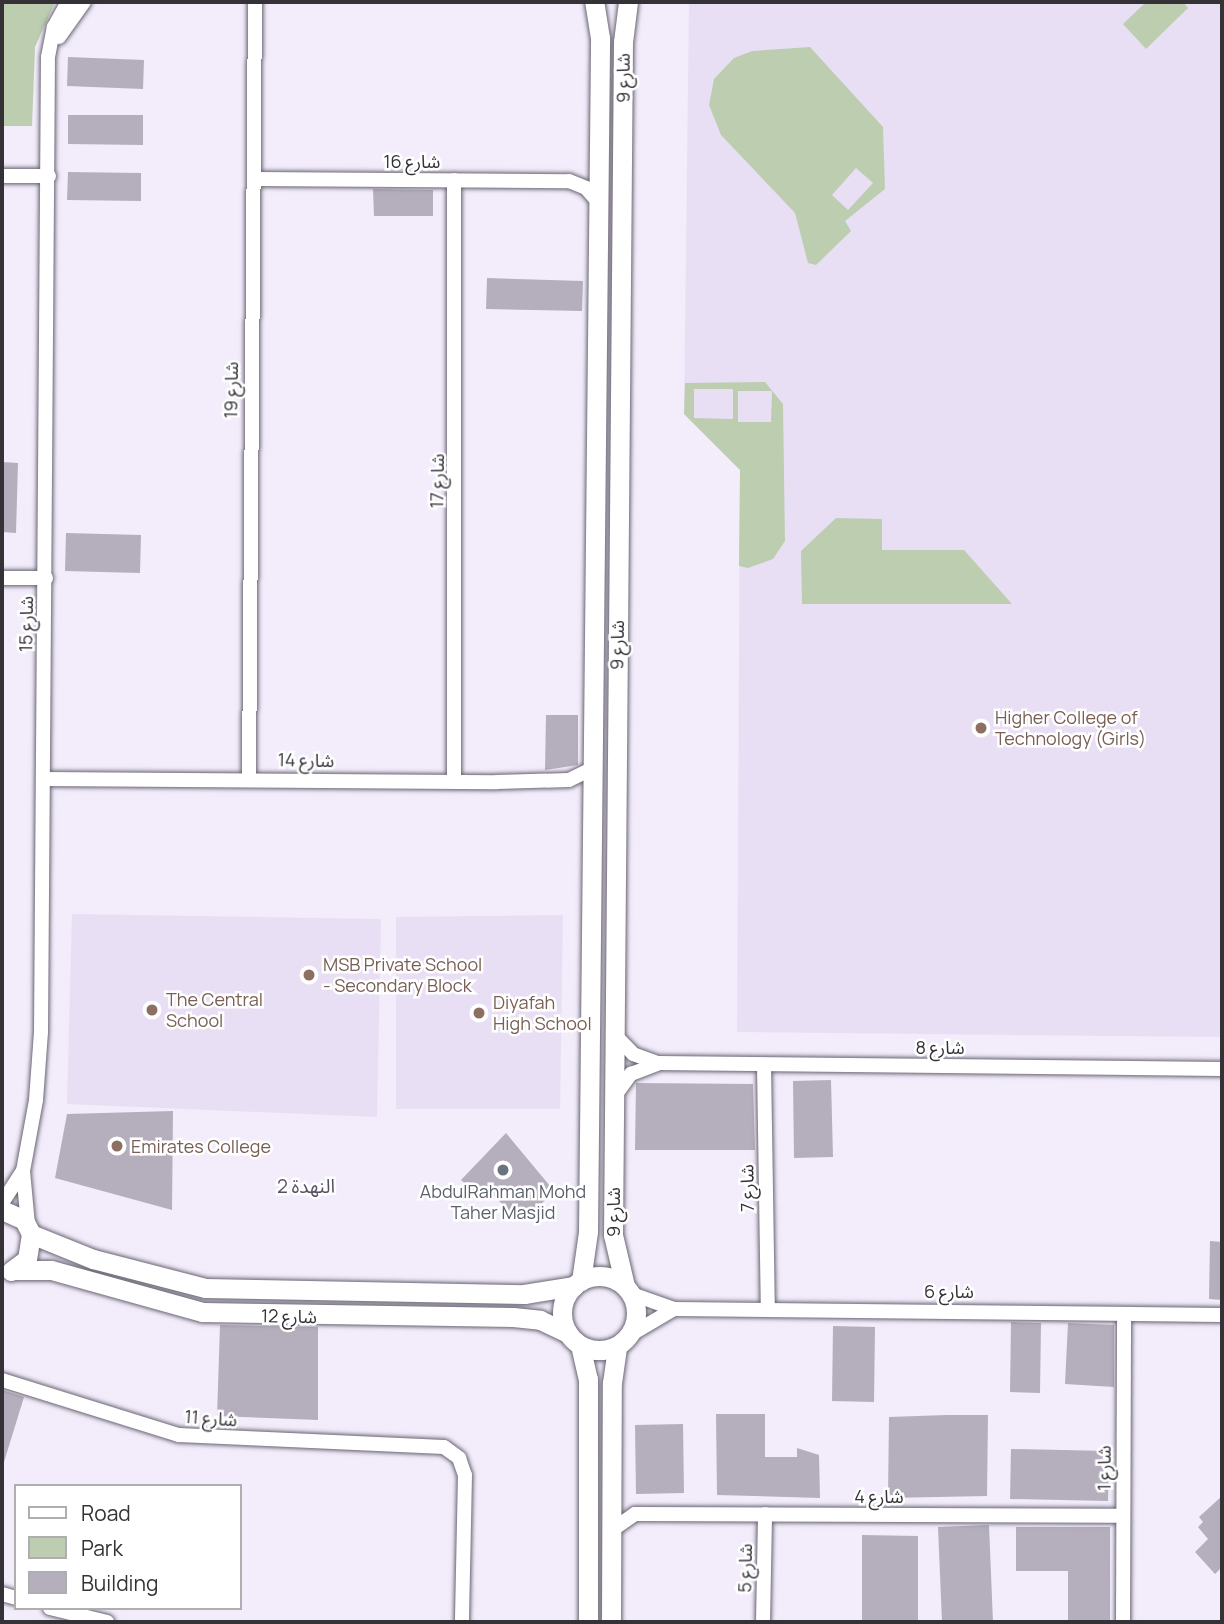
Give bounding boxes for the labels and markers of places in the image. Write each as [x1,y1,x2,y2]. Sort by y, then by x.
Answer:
place label: Higher College of Technology (Girls) [995,707,1146,750]
marker: Higher College of Technology (Girls) [973,720,989,736]
place label: MSB Private School - Secondary Block [323,954,482,996]
marker: MSB Private School - Secondary Block [301,967,317,983]
place label: The Central School [166,989,263,1032]
place label: Diyafah High School [493,992,592,1034]
marker: The Central School [144,1002,160,1018]
marker: Diyafah High School [471,1005,487,1021]
place label: Emirates College [131,1135,271,1157]
marker: Emirates College [109,1138,125,1154]
marker: AbdulRahman Mohd Taher Masjid [495,1162,511,1178]
place label: AbdulRahman Mohd Taher Masjid [420,1181,586,1224]

